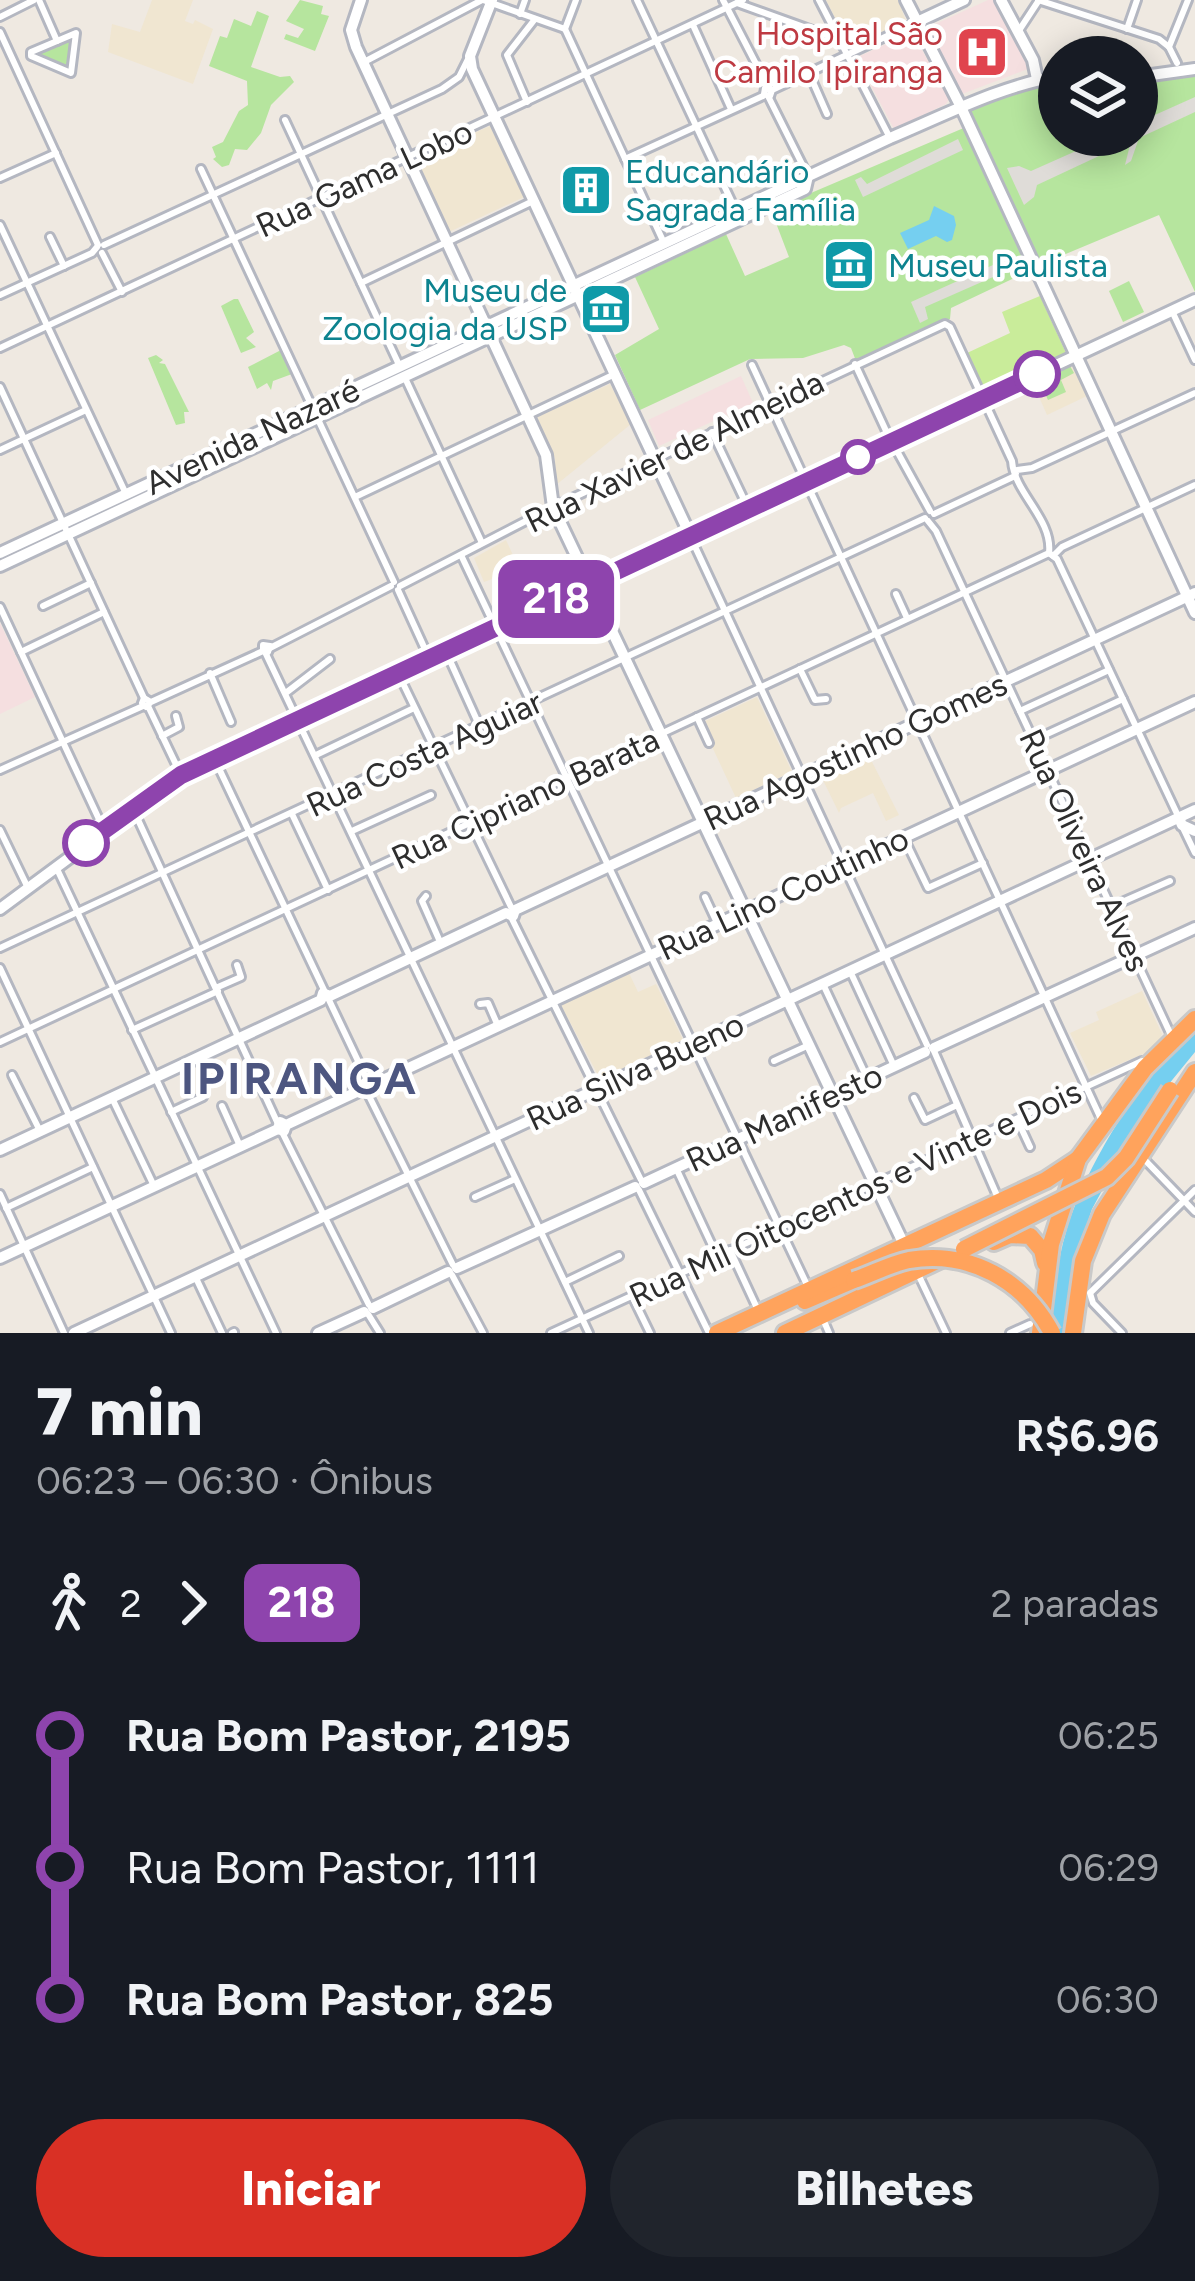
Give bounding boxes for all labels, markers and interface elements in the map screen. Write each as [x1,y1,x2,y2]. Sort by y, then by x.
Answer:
place label: Hospital São Camilo Ipiranga [713,14,943,91]
hospital icon: Hospital São Camilo Ipiranga [954,24,1010,80]
map controls [1038,36,1158,156]
button: layers [1038,36,1158,156]
street label: Rua Gama Lobo [250,111,478,246]
place label: Educandário Sagrada Família [625,152,856,229]
building icon: Educandário Sagrada Família [558,162,614,218]
museum icon: Museu Paulista [821,237,877,293]
place label: Museu Paulista [888,246,1108,285]
place label: Museu de Zoologia da USP [322,271,567,348]
museum icon: Museu de Zoologia da USP [578,281,634,337]
unlabelled marker [1015,352,1059,396]
street label: Rua Xavier de Almeida [519,362,830,541]
street label: Avenida Nazaré [139,370,365,503]
unlabelled marker [842,441,874,473]
line badge: 218 [487,560,625,638]
text: 218 [522,573,590,624]
street label: Rua Agostinho Gomes [697,664,1013,839]
street label: Rua Costa Aguiar [300,682,548,825]
street label: Rua Cipriano Barata [385,719,665,878]
street label: Rua Oliveira Alves [1011,723,1158,978]
street label: Rua Lino Coutinho [652,818,915,969]
unlabelled marker [64,821,108,865]
street label: Rua Silva Bueno [520,1004,750,1139]
district label: IPIRANGA [181,1051,419,1105]
street label: Rua Manifesto [680,1055,888,1180]
street label: Rua Mil Oitocentos e Vinte e Dois [623,1071,1087,1315]
text: 7 min [36,1372,203,1452]
text: R$6.96 [1016,1408,1159,1462]
text: 06:23 – 06:30 · Ônibus [36,1457,433,1504]
icon: walk [36,1570,102,1636]
icon: forward [160,1570,226,1636]
text: 218 [268,1577,336,1628]
text: 2 [120,1580,142,1627]
text: 2 paradas [991,1580,1159,1627]
text: Rua Bom Pastor, 2195 [126,1708,571,1762]
text: 06:25 [1058,1712,1159,1759]
text: Rua Bom Pastor, 1111 [126,1840,540,1894]
text: 06:29 [1058,1844,1159,1891]
text: Rua Bom Pastor, 825 [126,1972,553,2026]
text: 06:30 [1056,1976,1159,2023]
button: Iniciar [36,2119,586,2257]
button: Bilhetes [610,2119,1159,2257]

